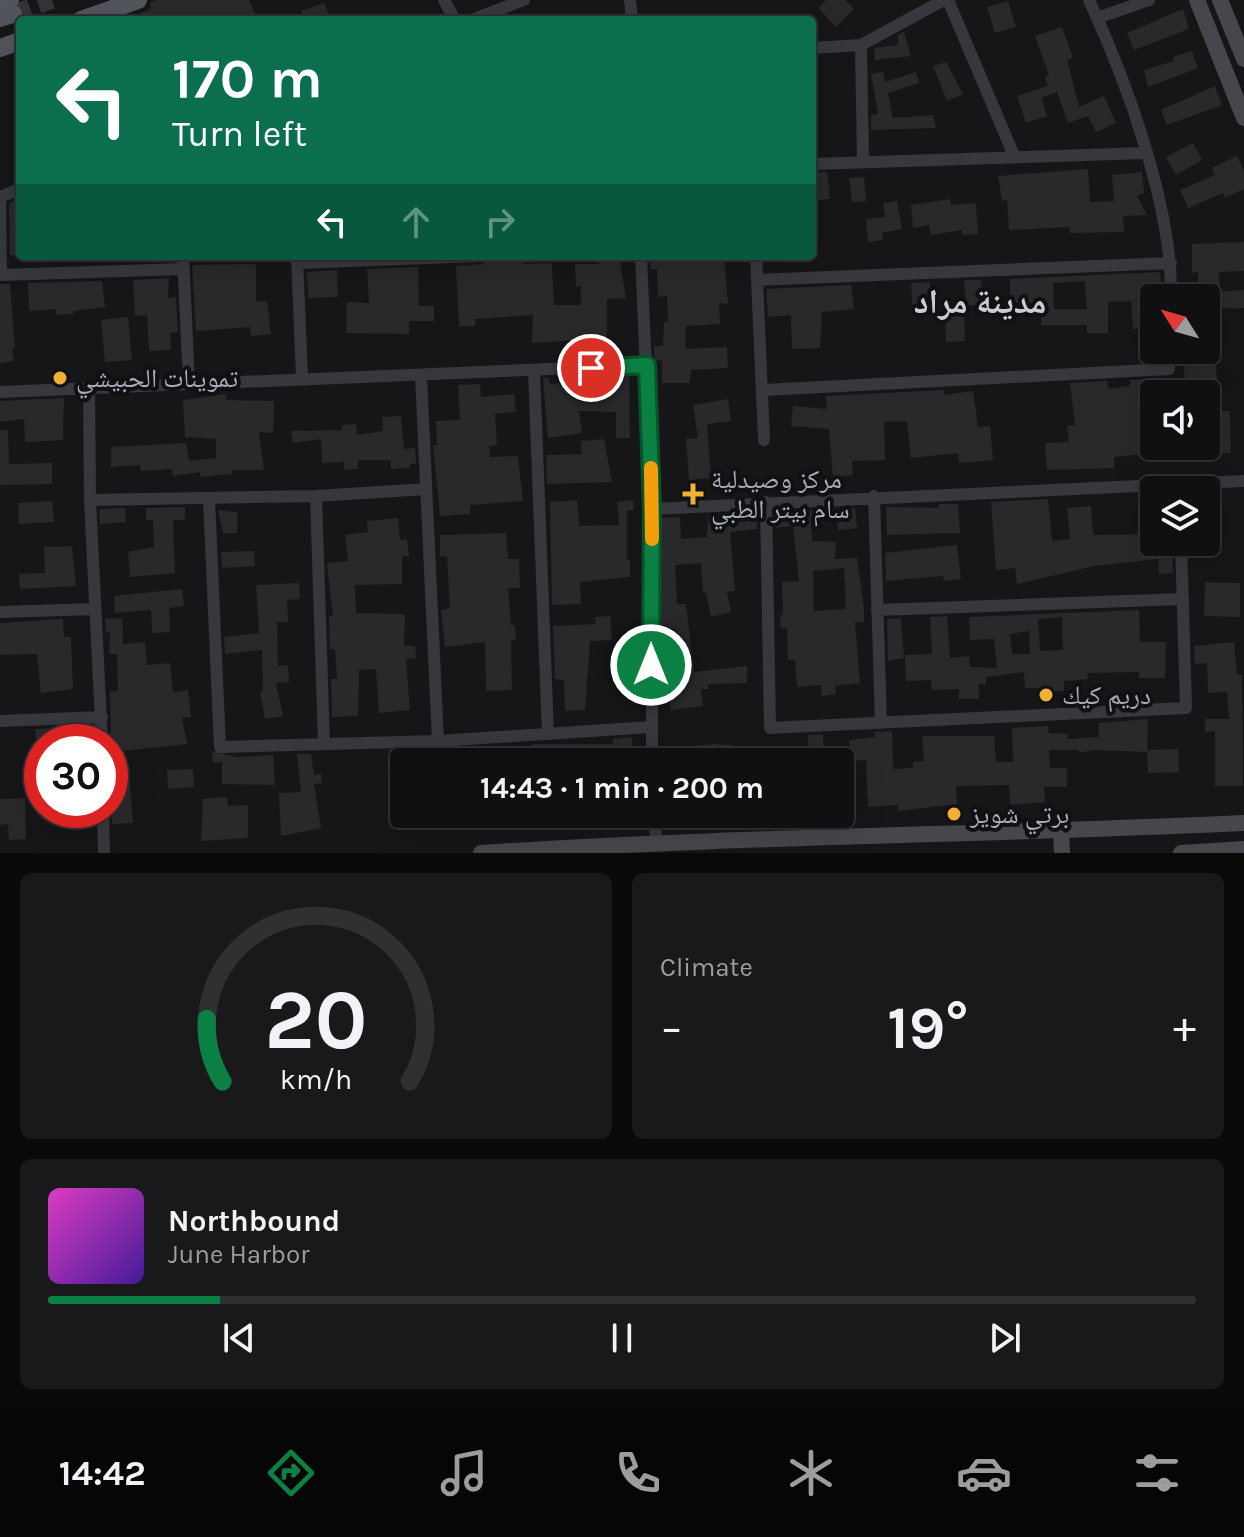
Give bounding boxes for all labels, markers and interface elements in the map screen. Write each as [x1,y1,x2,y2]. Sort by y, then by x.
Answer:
text: 170 m [172,46,323,111]
icon: left [40,48,144,152]
text: Turn left [172,113,307,155]
icon: left [310,200,354,244]
icon: ahead [394,200,438,244]
icon: right [478,200,522,244]
district label: مدينة مراد [914,282,1046,322]
north arrow [1140,284,1220,364]
map controls [1140,284,1220,556]
pin [557,334,625,402]
icon: arrive [569,346,613,390]
place label: تموينات الحبيشي [76,363,239,399]
marker: تموينات الحبيشي [51,369,69,387]
button: sound [1140,380,1220,460]
place label: مركز وصيدلية سام بيتر الطبي [711,464,850,530]
button: layers [1140,476,1220,556]
marker: مركز وصيدلية سام بيتر الطبي [682,483,704,505]
position arrow [609,623,693,707]
place label: دريم كيك [1062,680,1151,712]
marker: دريم كيك [1037,686,1055,704]
speed limit sign: 30 [24,724,128,828]
text: 14:43 · 1 min · 200 m [480,770,764,806]
place label: برتي شويز [969,799,1069,835]
marker: برتي شويز [945,805,963,823]
text: Climate [660,952,753,983]
text: 20 [265,972,367,1069]
text: 19° [887,993,969,1063]
text: − [660,1002,683,1053]
text: + [1173,1002,1196,1053]
text: km/h [280,1063,352,1096]
text: Northbound [168,1203,340,1239]
text: June Harbor [168,1239,310,1270]
icon: previous [217,1316,261,1360]
icon: pause [600,1316,644,1360]
icon: next [983,1316,1027,1360]
icon: directions [263,1445,319,1501]
icon: music [436,1445,492,1501]
icon: phone [610,1445,666,1501]
icon: climate [783,1445,839,1501]
icon: car [956,1445,1012,1501]
icon: filters [1129,1445,1185,1501]
text: 14:42 [59,1452,146,1494]

